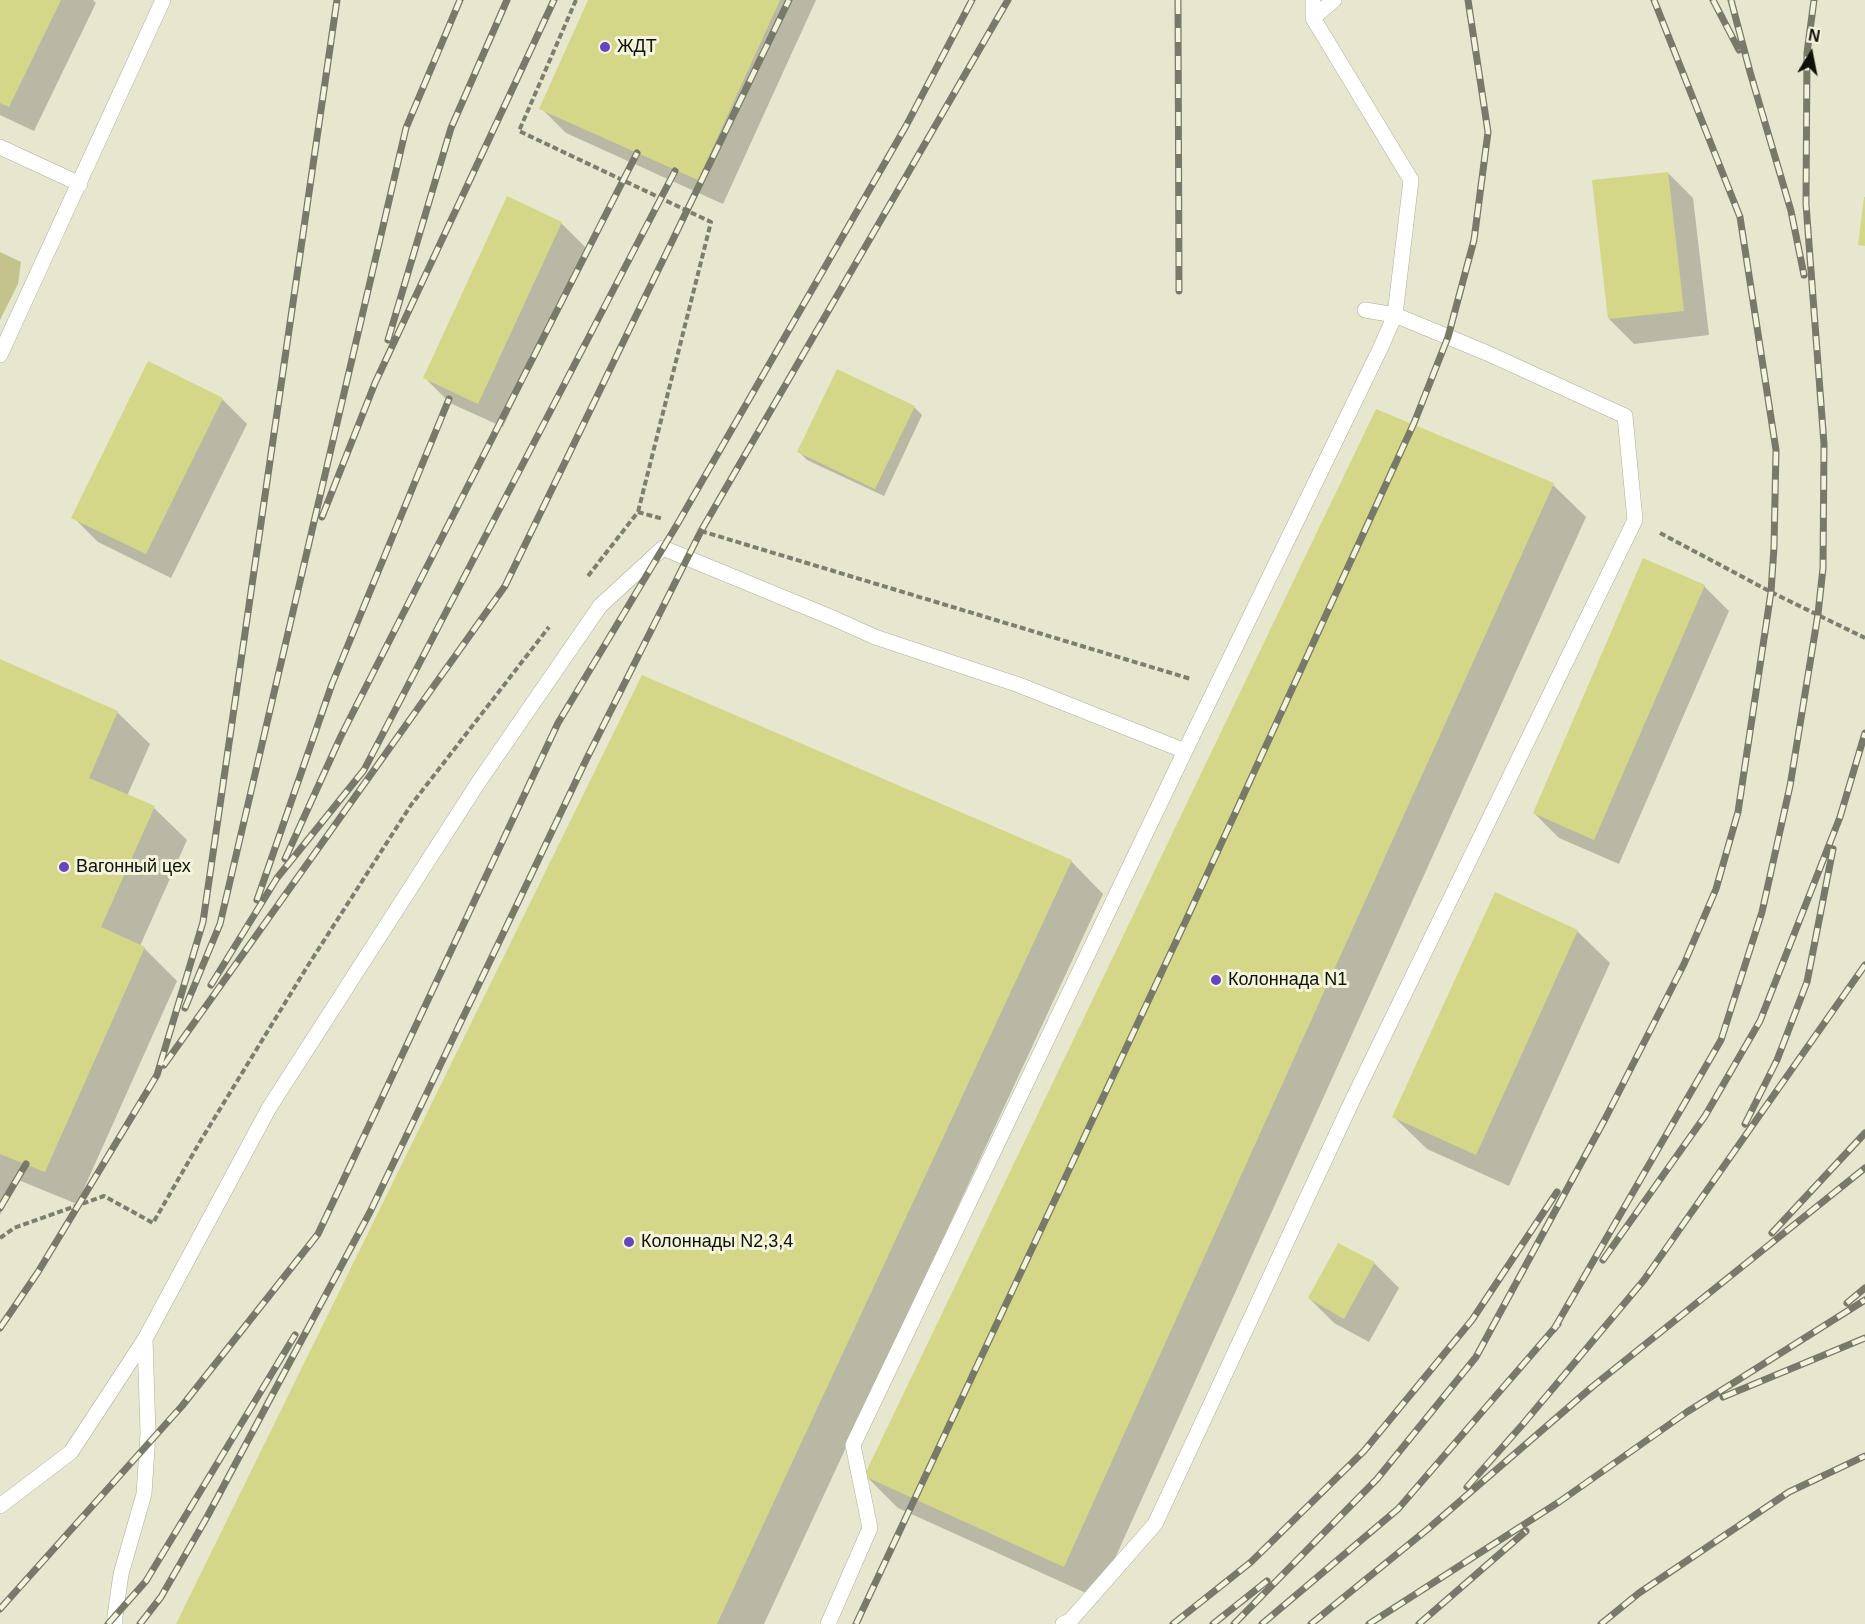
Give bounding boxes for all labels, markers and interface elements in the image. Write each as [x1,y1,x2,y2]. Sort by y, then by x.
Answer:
north arrow [1781,24,1841,84]
text: N [1807,26,1821,45]
place label: ЖДТ [617,36,657,58]
marker: ЖДТ [598,40,612,54]
place label: Вагонный цех [76,856,191,878]
marker: Вагонный цех [57,860,71,874]
place label: Колоннада N1 [1228,969,1347,991]
marker: Колоннада N1 [1209,973,1223,987]
place label: Колоннады N2,3,4 [641,1231,793,1253]
marker: Колоннады N2,3,4 [622,1235,636,1249]

